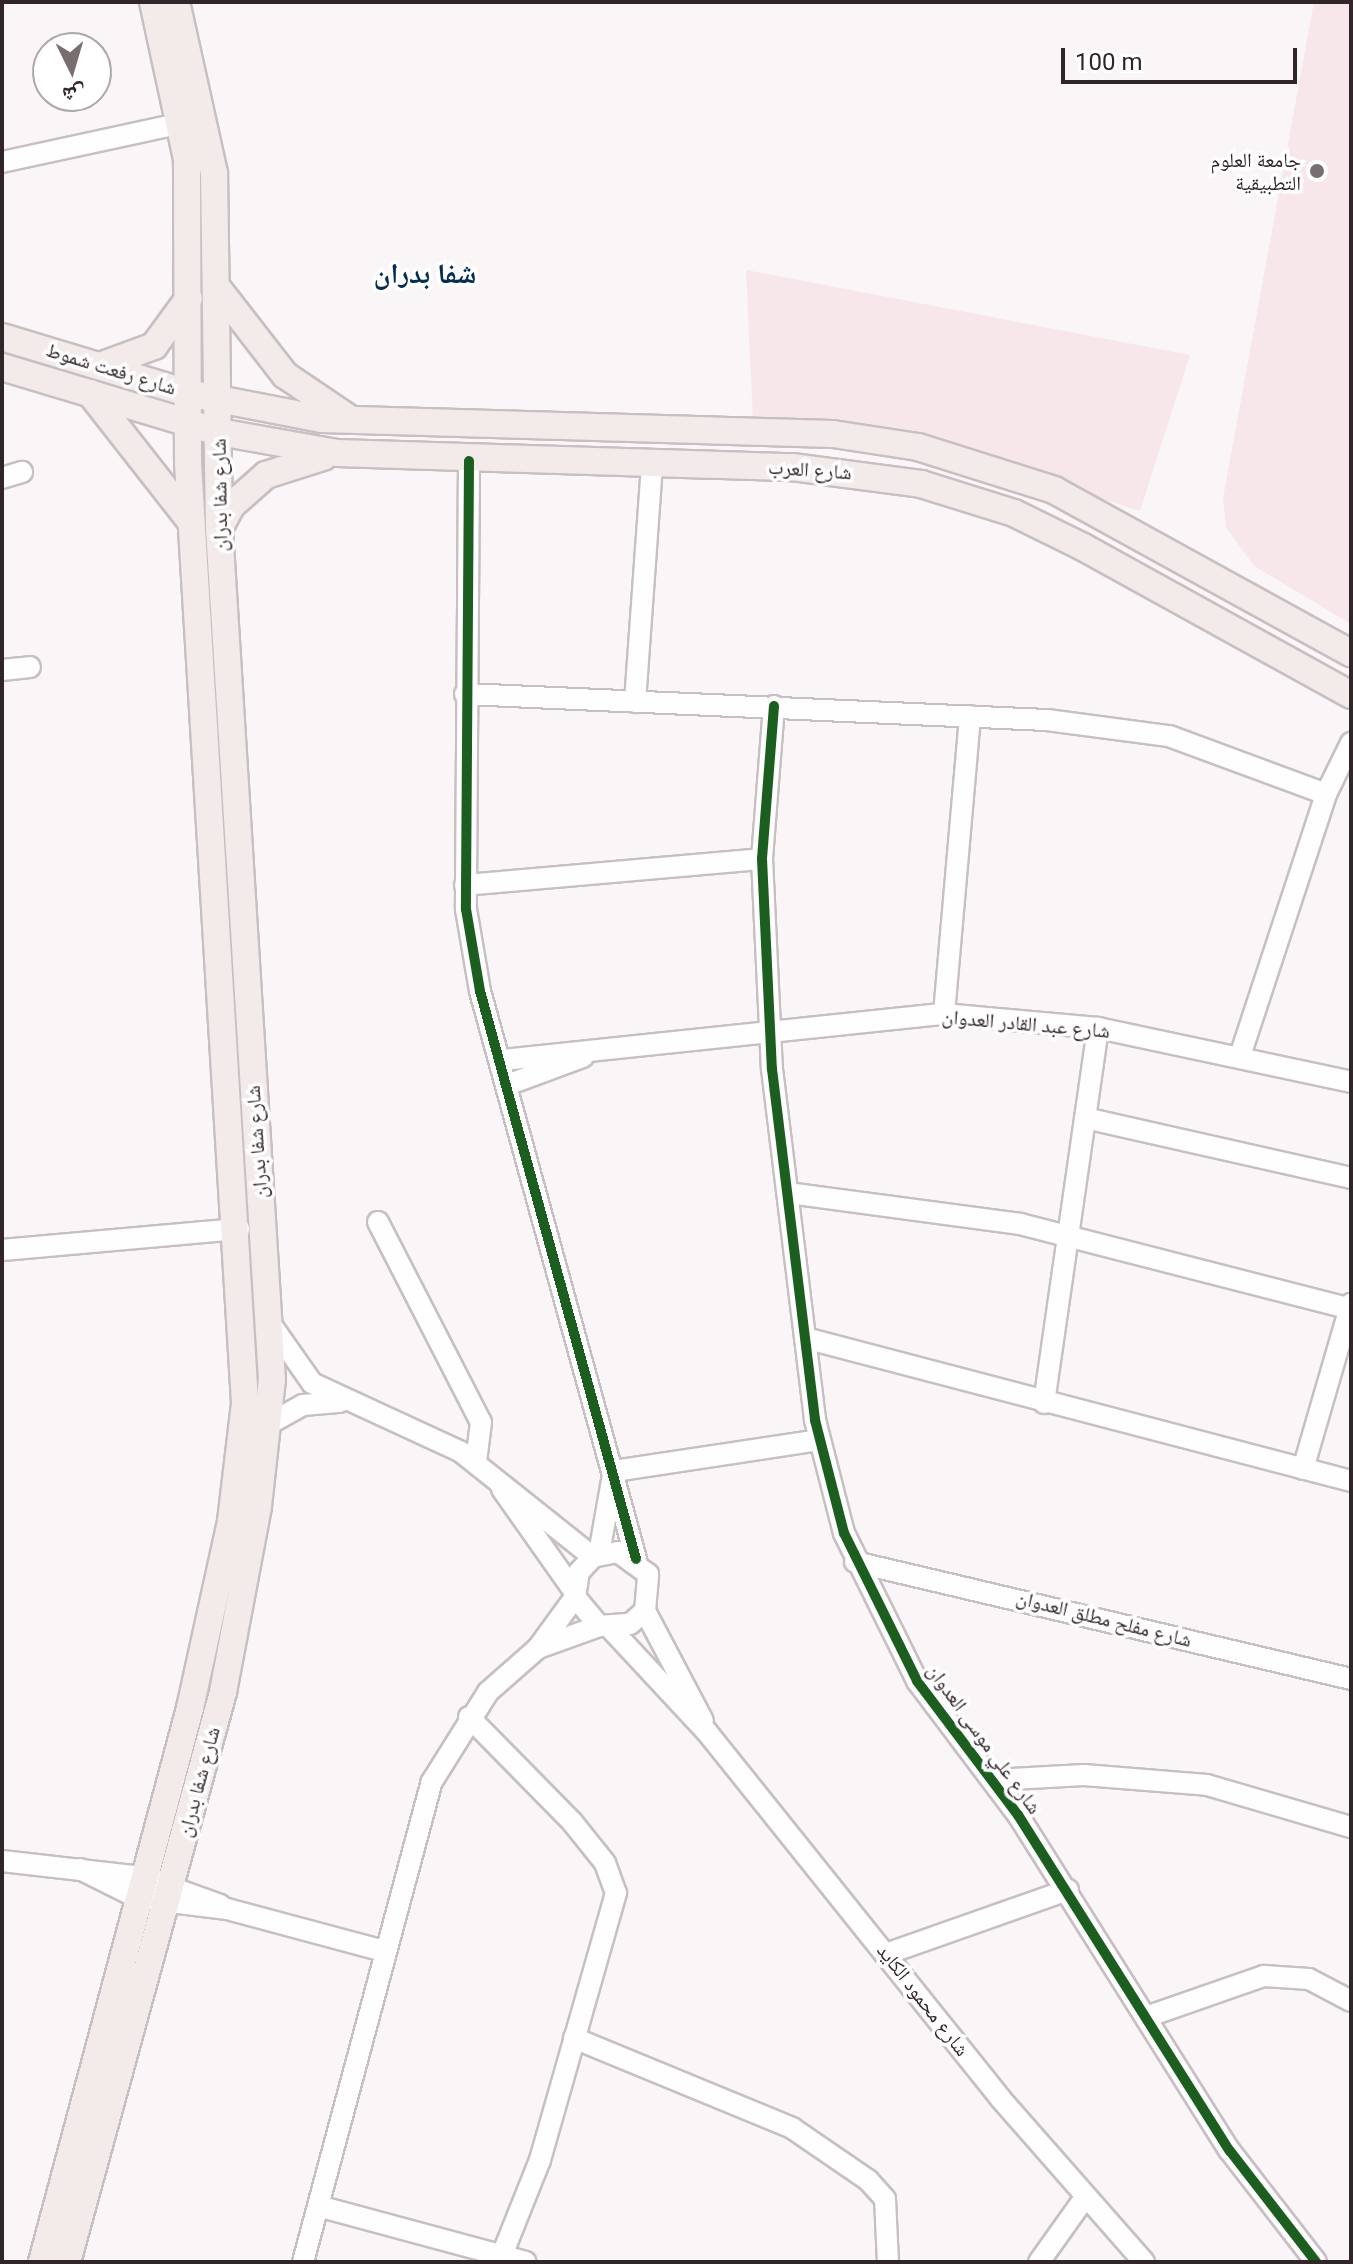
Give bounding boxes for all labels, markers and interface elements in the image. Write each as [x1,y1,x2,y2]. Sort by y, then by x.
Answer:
north arrow [32,32,112,112]
scale bar [1065,32,1301,82]
text: 100 m [1075,48,1142,76]
text: ش [61,81,87,108]
place label: جامعة العلوم التطبيقية [1210,148,1301,195]
marker: جامعة العلوم التطبيقية [1308,162,1326,180]
district label: شفا بدران [374,257,476,291]
street label: شارع رفعت شموط [43,338,179,400]
street label: شارع شفا بدران [207,438,233,552]
street label: شارع العرب [767,455,853,485]
street label: شارع عبد القادر العدوان [941,1005,1111,1043]
street label: شارع شفا بدران [241,1085,273,1199]
street label: شارع مفلح مطلق العدوان [1014,1586,1194,1652]
street label: شارع علي موسى العدوان [922,1659,1046,1819]
street label: شارع شفا بدران [173,1724,225,1840]
street label: شارع محمود الكايد [872,1939,974,2061]

